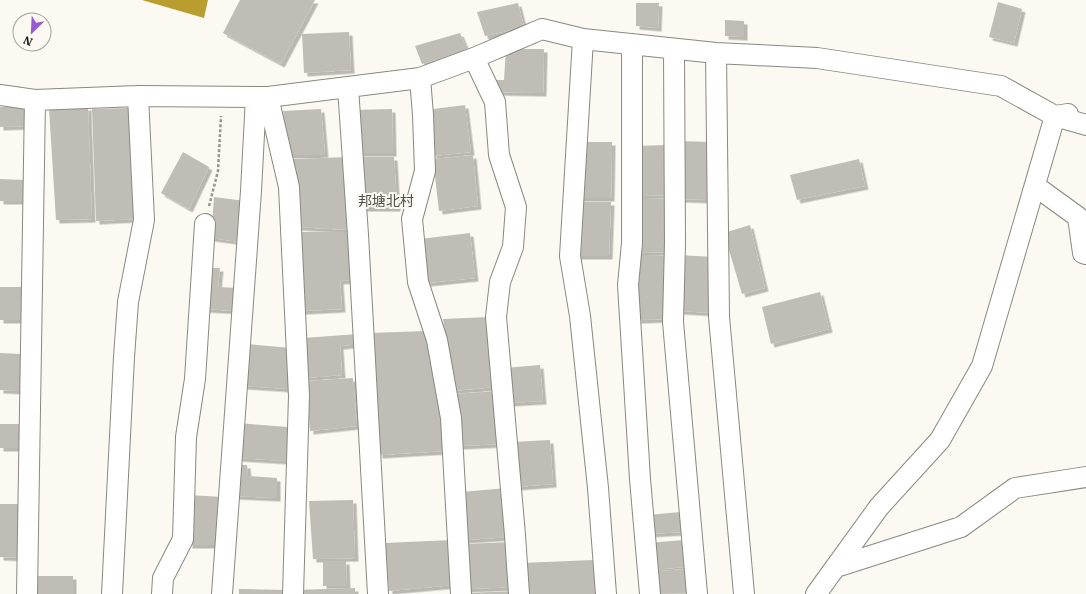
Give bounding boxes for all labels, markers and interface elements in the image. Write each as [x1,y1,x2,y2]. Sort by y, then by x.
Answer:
north arrow [12,12,52,52]
text: N [21,33,35,49]
district label: 邦塘北村 [358,192,414,210]

